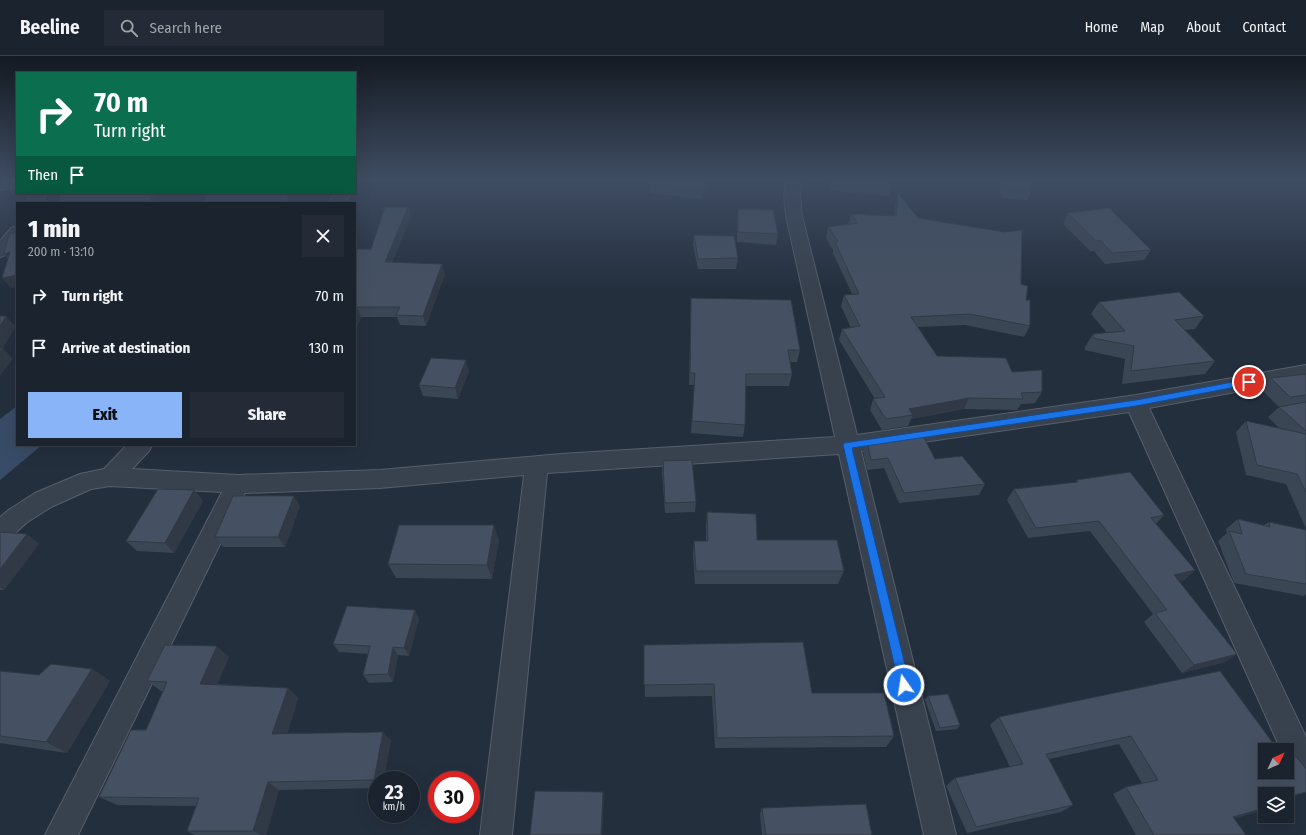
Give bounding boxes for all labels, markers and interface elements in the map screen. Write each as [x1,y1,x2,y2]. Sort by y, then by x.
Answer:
search box [104,10,384,46]
text: Beeline [20,16,80,39]
icon: search [118,17,140,39]
text: Search here [150,19,222,37]
text: Home [1085,19,1118,36]
text: Map [1140,19,1164,36]
text: About [1186,19,1221,36]
text: Contact [1243,19,1286,36]
text: 70 m [94,86,148,119]
icon: right [28,88,80,140]
text: Turn right [94,120,166,142]
icon: arrive [66,164,88,186]
text: Then [28,166,58,184]
text: 1 min [28,215,80,243]
button: close [302,215,344,257]
text: 200 m · 13:10 [28,244,94,259]
icon: right [28,285,50,307]
text: Turn right [62,287,123,305]
text: 70 m [315,287,344,305]
icon: arrive [28,337,50,359]
text: Arrive at destination [62,339,190,357]
text: 130 m [309,339,344,357]
pin [1232,365,1266,399]
icon: arrive [1238,371,1260,393]
button: Exit [28,392,182,438]
button: Share [190,392,344,438]
position arrow [883,664,925,706]
north arrow [1258,743,1294,779]
map controls [1258,743,1294,823]
speed limit sign: 30 [428,771,480,823]
text: 23 [385,780,403,804]
button: layers [1258,787,1294,823]
text: km/h [383,801,405,813]

